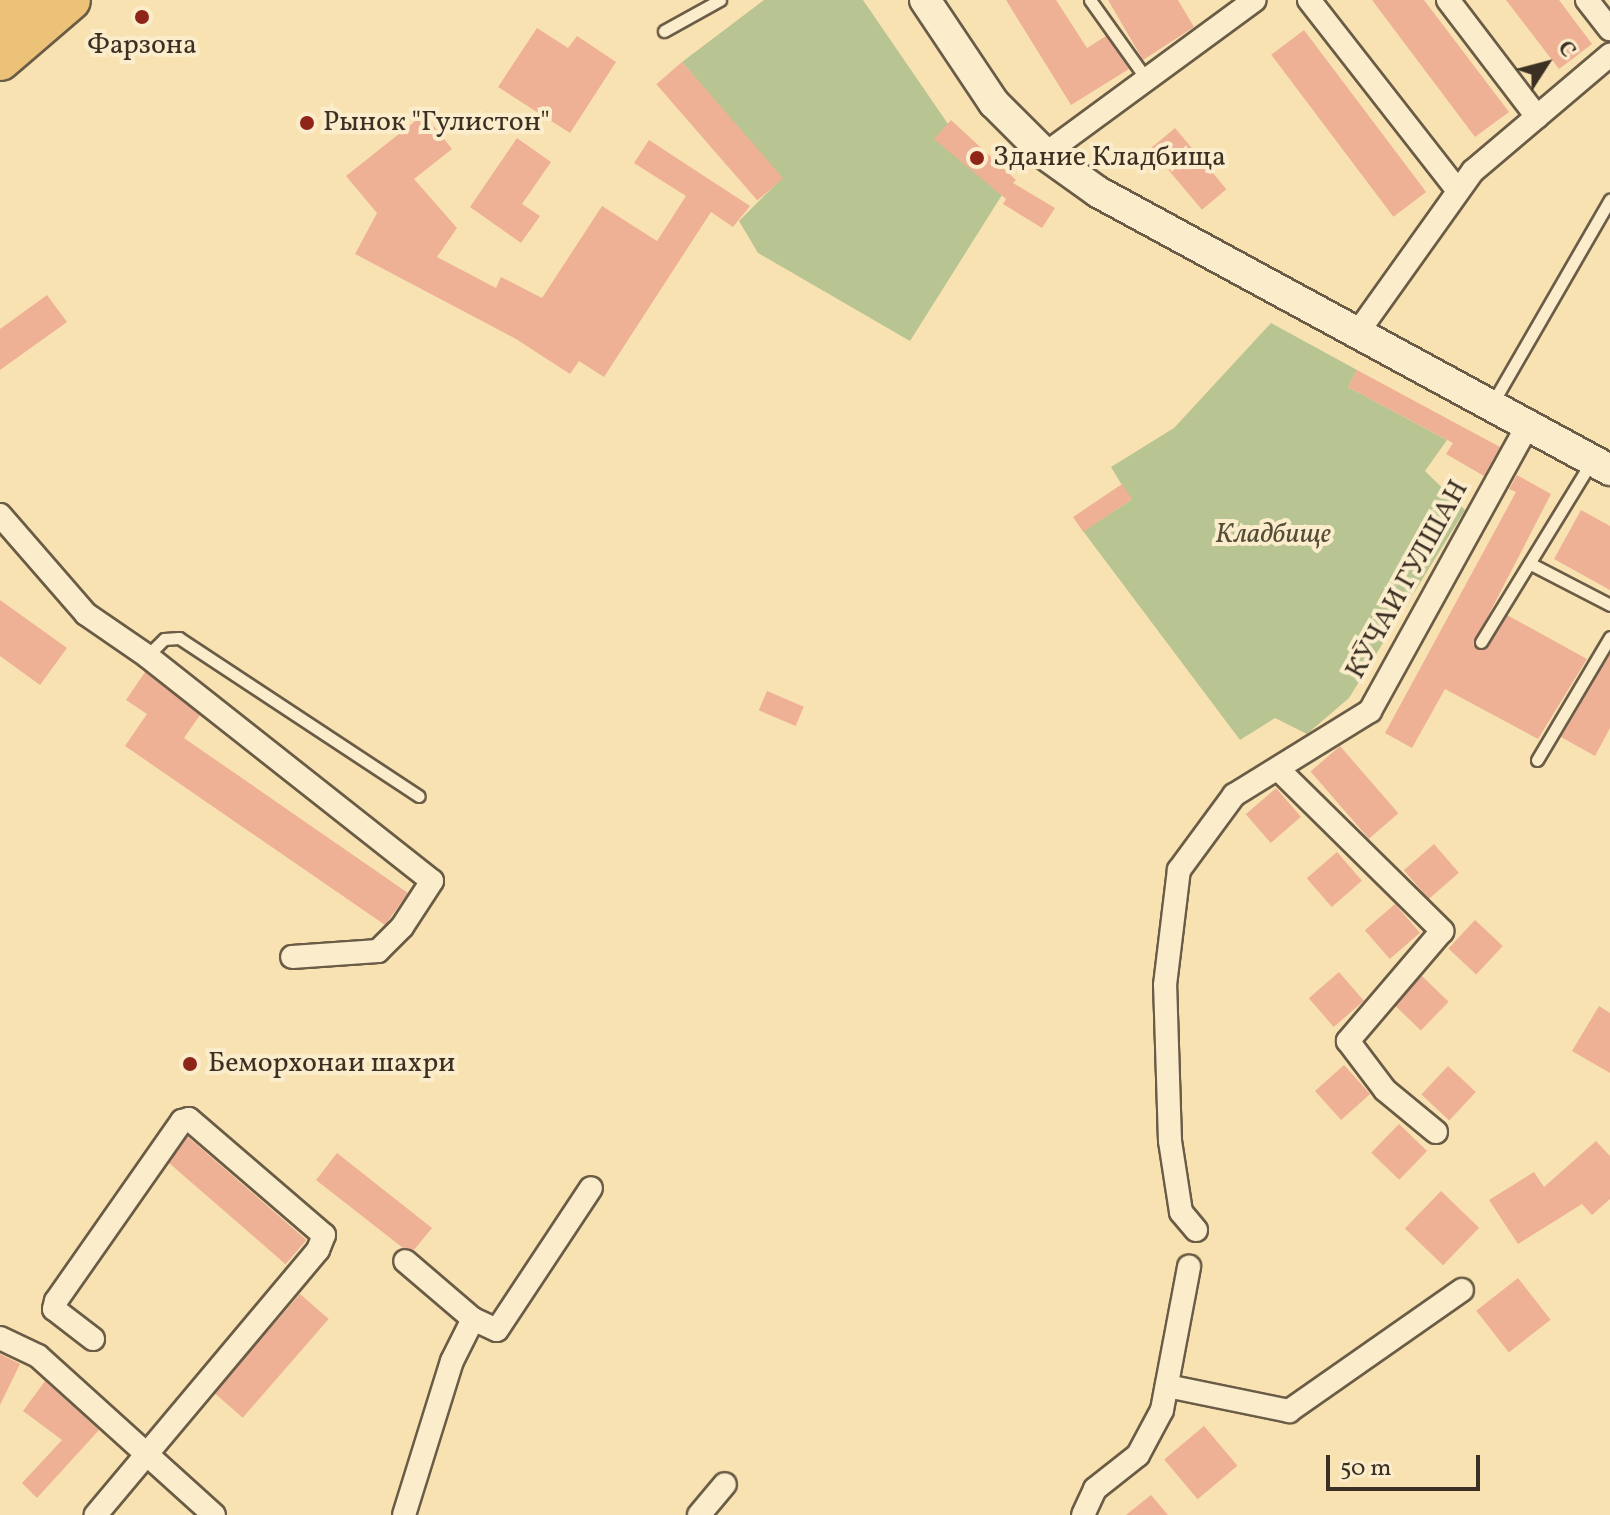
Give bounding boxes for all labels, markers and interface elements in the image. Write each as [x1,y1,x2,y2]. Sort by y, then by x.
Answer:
marker: Фарзона [133,8,151,26]
north arrow [1506,24,1586,104]
place label: Фарзона [87,29,197,63]
text: С [1549,35,1583,64]
place label: Рынок "Гулистон" [323,106,550,140]
marker: Рынок "Гулистон" [298,114,316,132]
place label: Здание Кладбища [993,141,1226,175]
marker: Здание Кладбища [968,149,986,167]
street label: КӮЧАИ ГУЛШАН [1340,475,1476,685]
park label: Кладбище [1215,518,1331,552]
place label: Беморхонаи шахри [208,1047,455,1081]
marker: Беморхонаи шахри [179,1053,201,1075]
scale bar [1330,1439,1484,1489]
text: 50 m [1340,1452,1392,1486]

